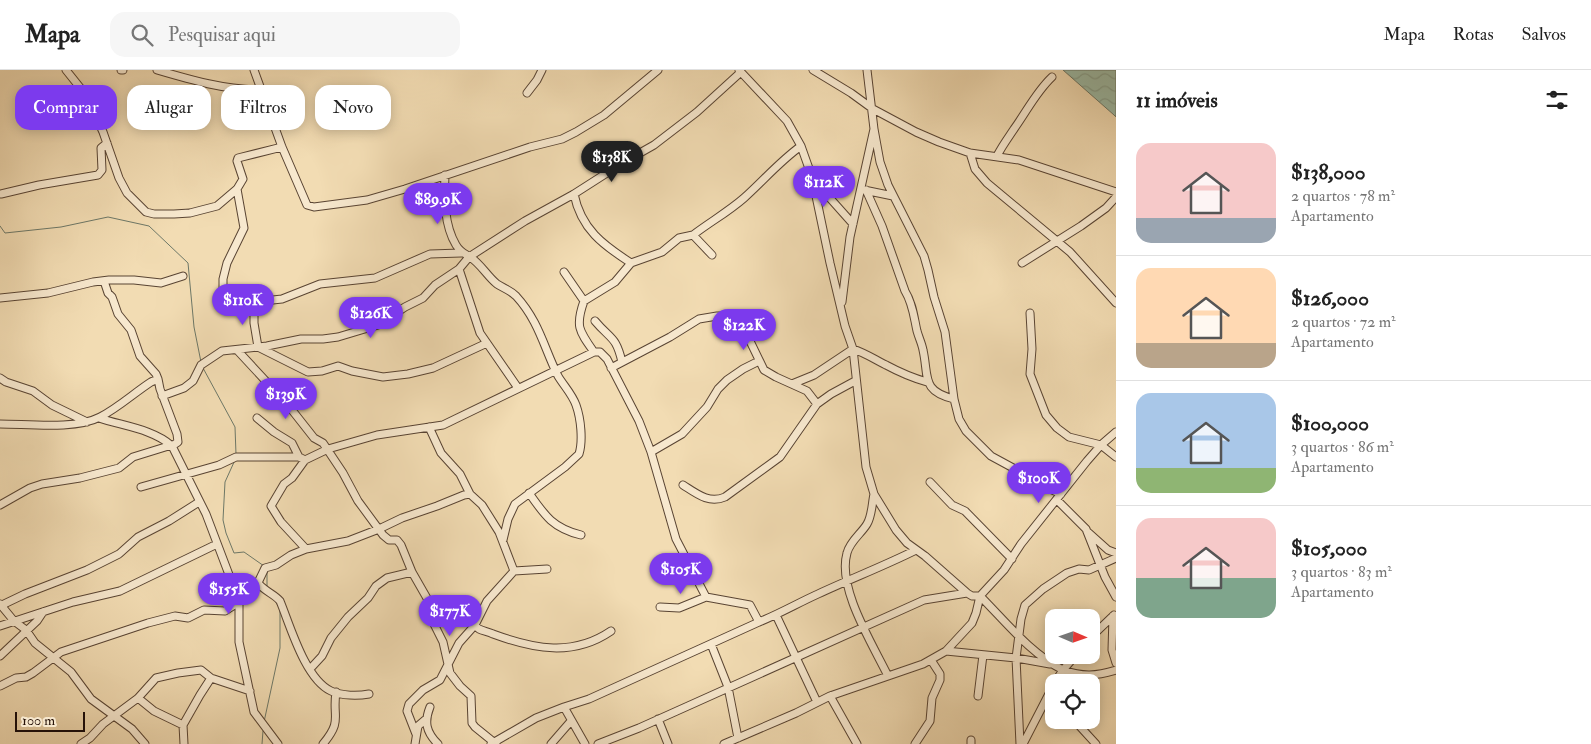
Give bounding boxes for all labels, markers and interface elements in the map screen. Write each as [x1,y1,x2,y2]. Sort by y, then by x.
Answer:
search box [110,12,460,57]
text: Mapa [25,19,80,50]
icon: search [128,21,156,49]
text: Pesquisar aqui [168,23,276,47]
text: Mapa [1384,23,1425,46]
text: Rotas [1453,23,1494,46]
text: Salvos [1522,23,1566,46]
chip: Comprar [15,85,117,130]
chip: Alugar [127,85,211,130]
chip: Filtros [221,85,305,130]
chip: Novo [315,85,391,130]
icon: filters [1543,86,1571,114]
text: 11 imóveis [1136,87,1218,114]
pin: $138K [577,140,647,183]
text: $138K [592,147,632,167]
text: $138,000 [1291,159,1366,186]
icon: home [1176,163,1236,223]
pin: $112K [789,166,859,208]
text: $112K [804,172,844,192]
pin: $89.9K [397,182,479,225]
text: 2 quartos · 78 m² [1291,186,1395,206]
text: $89.9K [414,189,462,209]
text: Apartamento [1291,206,1374,226]
pin: $110K [208,284,278,326]
text: $126,000 [1291,285,1369,312]
icon: home [1176,288,1236,348]
text: $110K [223,290,263,310]
pin: $126K [336,296,406,339]
text: $126K [350,303,392,323]
pin: $122K [709,308,779,351]
text: 2 quartos · 72 m² [1291,312,1396,332]
text: $122K [723,315,765,335]
text: Apartamento [1291,332,1374,352]
pin: $139K [251,378,321,420]
text: $139K [266,384,306,404]
text: $100,000 [1291,410,1369,437]
icon: home [1176,413,1236,473]
text: 3 quartos · 86 m² [1291,437,1394,457]
text: Apartamento [1291,457,1374,477]
pin: $100K [1004,462,1074,504]
text: $100K [1018,468,1060,488]
text: $105,000 [1291,535,1367,562]
icon: home [1176,538,1236,598]
pin: $105K [646,552,716,595]
text: $105K [660,559,702,579]
text: 3 quartos · 83 m² [1291,562,1392,582]
pin: $155K [194,572,264,615]
text: $155K [209,579,249,599]
text: Apartamento [1291,582,1374,602]
pin: $177K [415,594,485,637]
text: $177K [430,601,470,621]
north arrow [1045,609,1100,664]
map controls [1045,609,1100,729]
button: locate [1045,674,1100,729]
scale bar [15,709,85,732]
text: 100 m [22,712,55,729]

